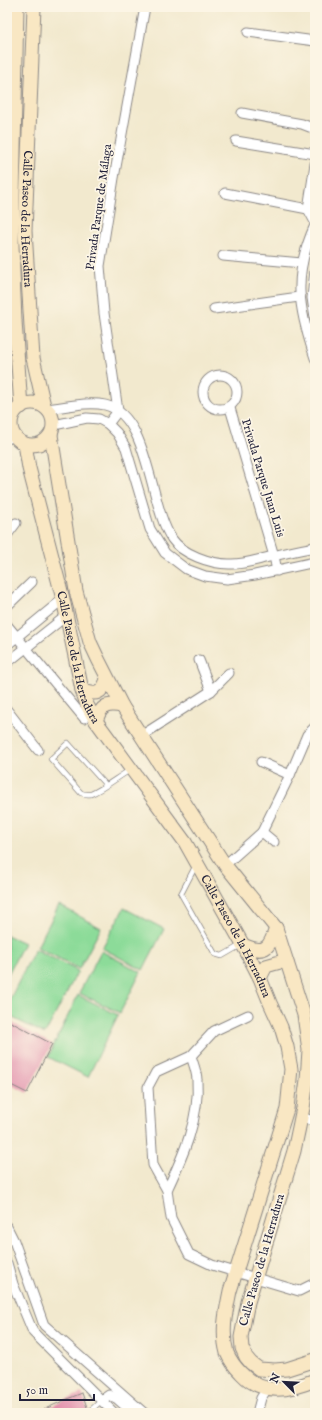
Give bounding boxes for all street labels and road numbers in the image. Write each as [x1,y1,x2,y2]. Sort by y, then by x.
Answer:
street label: Privada Parque de Málaga [83,142,116,271]
street label: Calle Paseo de la Herradura [17,150,36,288]
street label: Privada Parque Juan Luis [237,417,288,539]
street label: Calle Paseo de la Herradura [54,589,104,727]
street label: Calle Paseo de la Herradura [197,872,275,1000]
street label: Calle Paseo de la Herradura [236,1191,288,1328]

